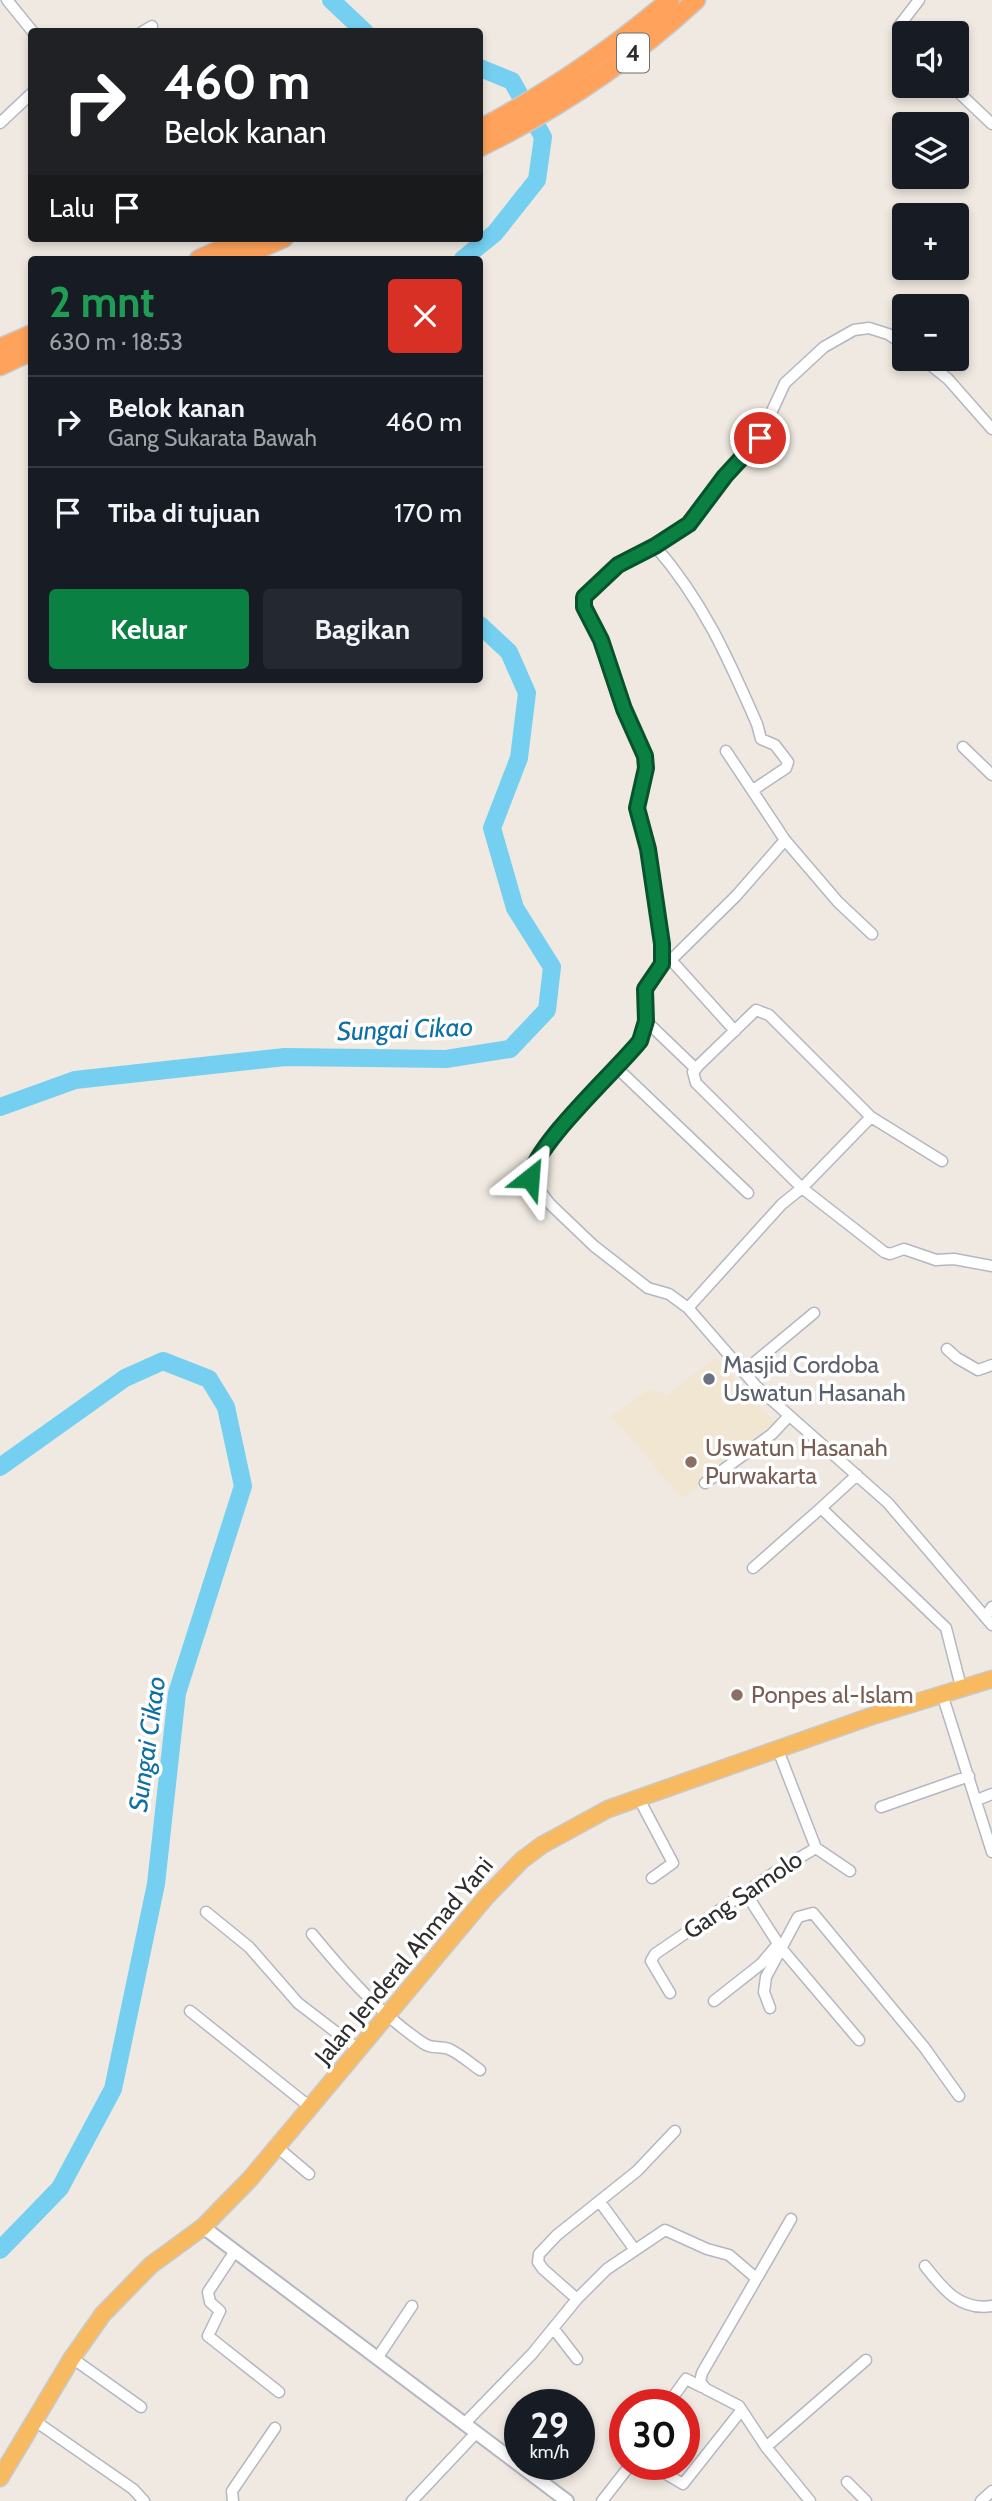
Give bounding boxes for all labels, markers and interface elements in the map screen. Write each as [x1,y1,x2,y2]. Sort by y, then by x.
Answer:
map controls [892,21,969,371]
button: sound [892,21,969,98]
road number: 4 [617,34,649,72]
text: 460 m [164,52,310,111]
icon: right [49,56,140,147]
text: Belok kanan [164,112,327,151]
button: layers [892,112,969,189]
icon: arrive [108,189,146,227]
text: Lalu [49,192,94,224]
button: + [892,203,969,280]
text: 2 mnt [49,276,155,328]
button: close [388,279,462,353]
button: − [892,294,969,371]
text: 630 m · 18:53 [49,328,183,356]
text: Belok kanan [108,392,245,424]
icon: right [49,403,87,441]
text: 460 m [385,406,462,438]
pin [730,408,790,468]
icon: arrive [741,419,779,457]
text: Gang Sukarata Bawah [108,424,317,452]
icon: arrive [49,494,87,532]
text: Tiba di tujuan [108,497,260,529]
text: 170 m [394,497,462,529]
button: Keluar [49,589,249,669]
button: Bagikan [263,589,462,669]
water label: Sungai Cikao [336,1011,474,1047]
position arrow [493,1141,567,1215]
place label: Masjid Cordoba Uswatun Hasanah [723,1350,906,1407]
marker: Masjid Cordoba Uswatun Hasanah [701,1371,717,1387]
place label: Uswatun Hasanah Purwakarta [705,1433,888,1490]
marker: Uswatun Hasanah Purwakarta [683,1454,699,1470]
water label: Sungai Cikao [122,1674,172,1814]
place label: Ponpes al-Islam [751,1680,913,1709]
marker: Ponpes al-Islam [729,1687,745,1703]
street label: Gang Samolo [678,1844,808,1945]
street label: Jalan Jenderal Ahmad Yani [308,1851,499,2071]
speed limit sign: 30 [609,2389,700,2480]
text: 29 [530,2404,569,2447]
text: km/h [530,2441,569,2463]

